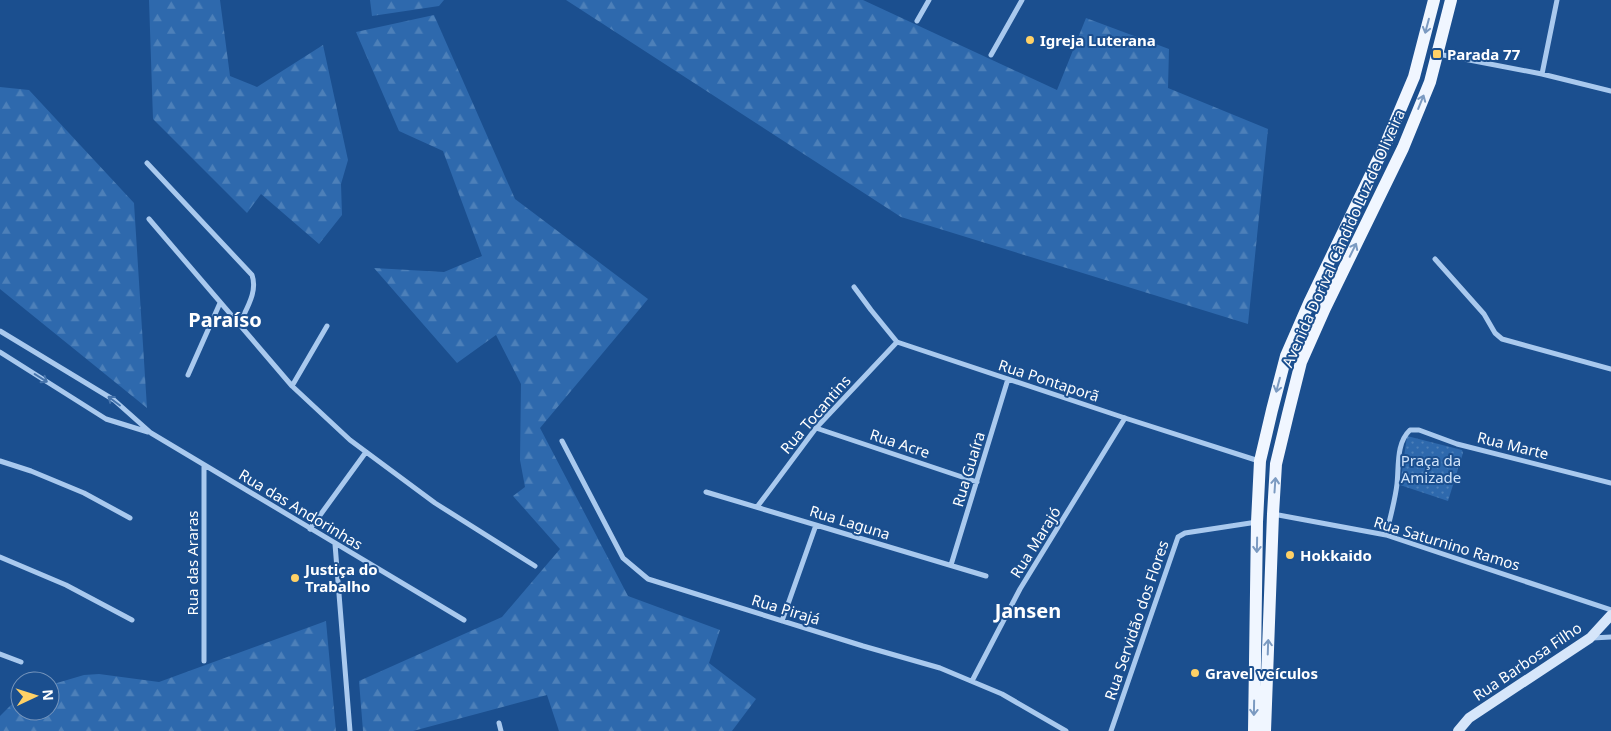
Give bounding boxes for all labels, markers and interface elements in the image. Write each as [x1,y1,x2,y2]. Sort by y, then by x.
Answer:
one-way arrow [1422,17,1431,33]
place label: Igreja Luterana [1040,30,1156,50]
marker: Igreja Luterana [1024,34,1036,46]
place label: Parada 77 [1447,44,1521,64]
marker: Parada 77 [1431,48,1443,60]
one-way arrow [1417,95,1427,110]
street label: Avenida Dorival Cândido Luz de Oliveira [1277,106,1409,370]
one-way arrow [1349,242,1359,257]
district label: Paraíso [188,306,262,333]
street label: Rua Pontaporã [996,354,1102,406]
street label: Rua Tocantins [775,370,855,458]
one-way arrow [34,374,48,384]
one-way arrow [1273,377,1282,393]
one-way arrow [107,396,121,406]
street label: Rua Acre [867,424,933,462]
street label: Rua Marte [1475,426,1551,464]
street label: Rua Guaíra [947,429,989,509]
park label: Praça da Amizade [1401,450,1461,487]
street label: Rua das Andorinhas [235,464,367,554]
one-way arrow [1270,477,1279,493]
street label: Rua Laguna [807,500,893,544]
street label: Rua Marajó [1005,503,1065,581]
street label: Rua das Araras [182,510,202,616]
street label: Rua Saturnino Ramos [1371,511,1523,575]
one-way arrow [1252,537,1262,553]
street label: Rua Servidão dos Flores [1099,538,1173,702]
place label: Hokkaido [1300,545,1372,565]
marker: Hokkaido [1284,549,1296,561]
place label: Justiça do Trabalho [303,559,378,596]
marker: Justiça do Trabalho [289,572,301,584]
street label: Rua Pirajá [749,589,823,629]
district label: Jansen [993,597,1061,624]
street label: Rua Barbosa Filho [1469,617,1585,705]
one-way arrow [1263,640,1273,656]
place label: Gravel veículos [1205,663,1318,683]
marker: Gravel veículos [1189,667,1201,679]
north arrow [10,671,60,721]
text: N [39,689,58,701]
one-way arrow [1250,700,1259,716]

